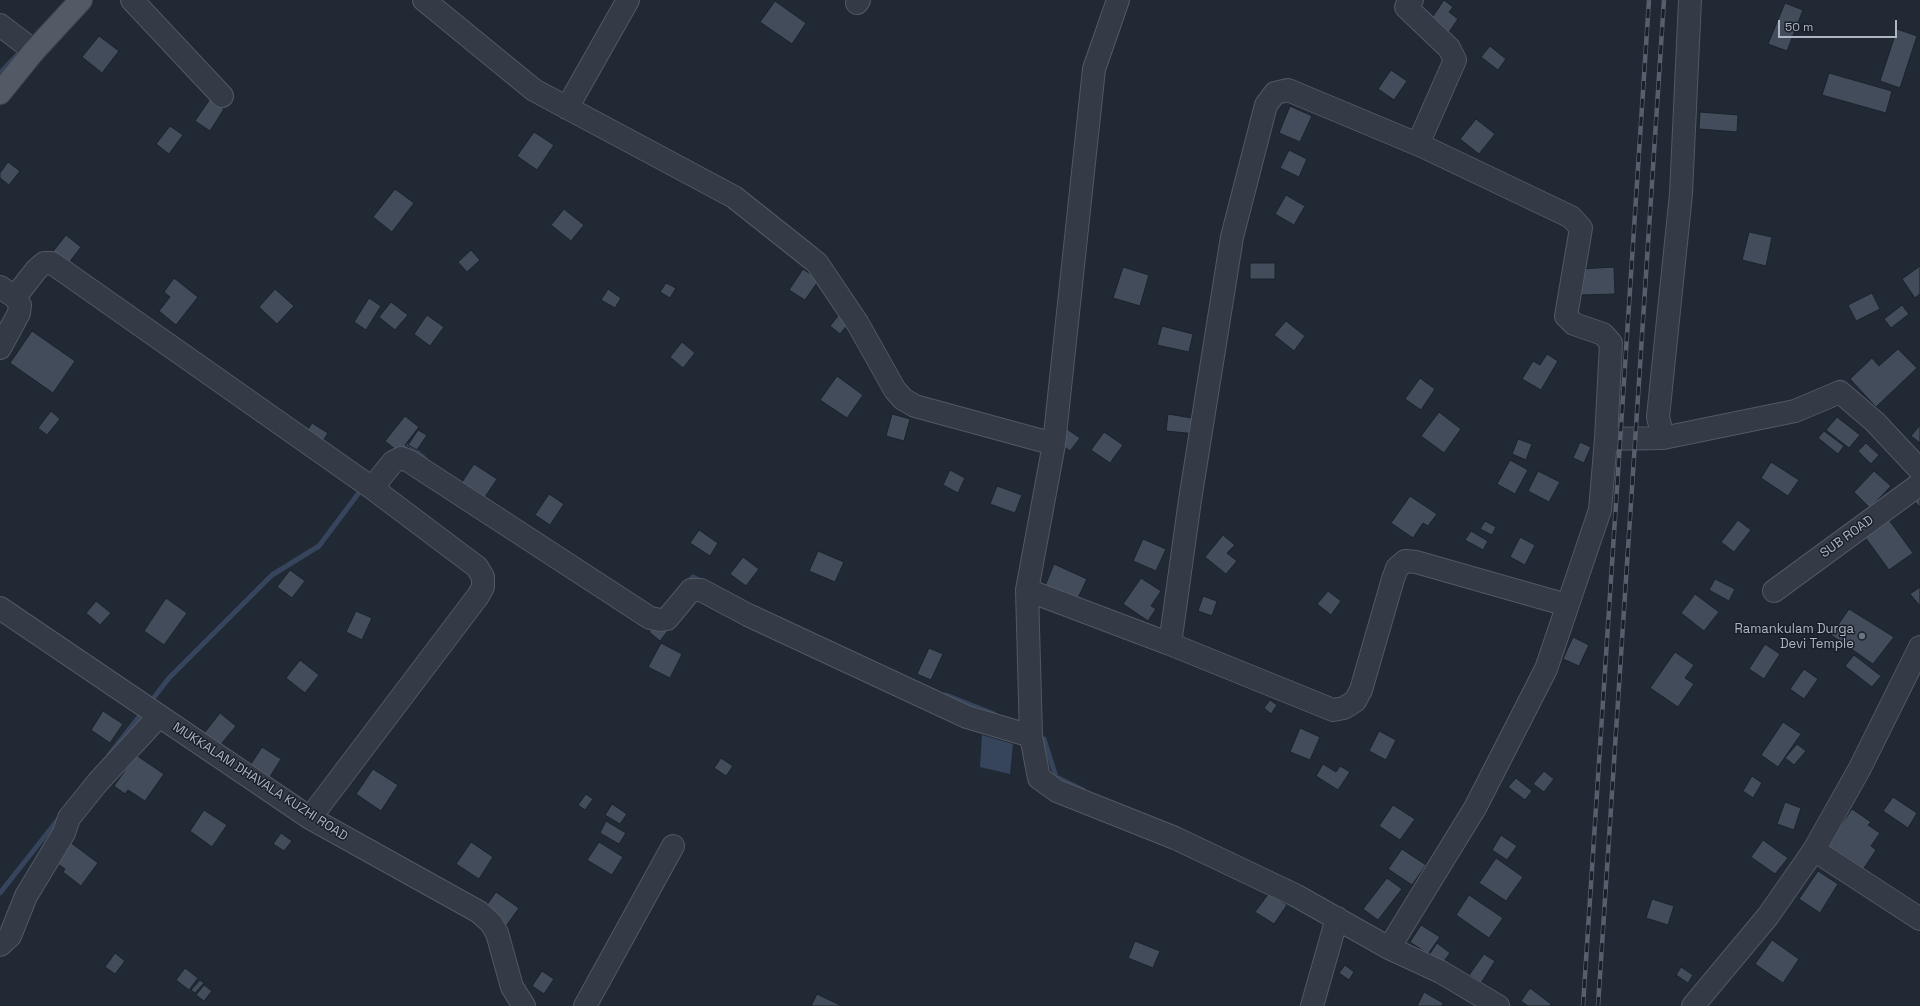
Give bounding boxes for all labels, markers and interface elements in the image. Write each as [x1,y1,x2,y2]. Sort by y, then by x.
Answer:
scale bar [1780,12,1899,38]
text: 50 m [1785,19,1813,35]
street label: SUB ROAD [1817,512,1877,562]
place label: Ramankulam Durga Devi Temple [1735,621,1854,652]
marker: Ramankulam Durga Devi Temple [1857,631,1867,641]
street label: MUKKALAM DHAVALA KUZHI ROAD [170,720,350,844]

